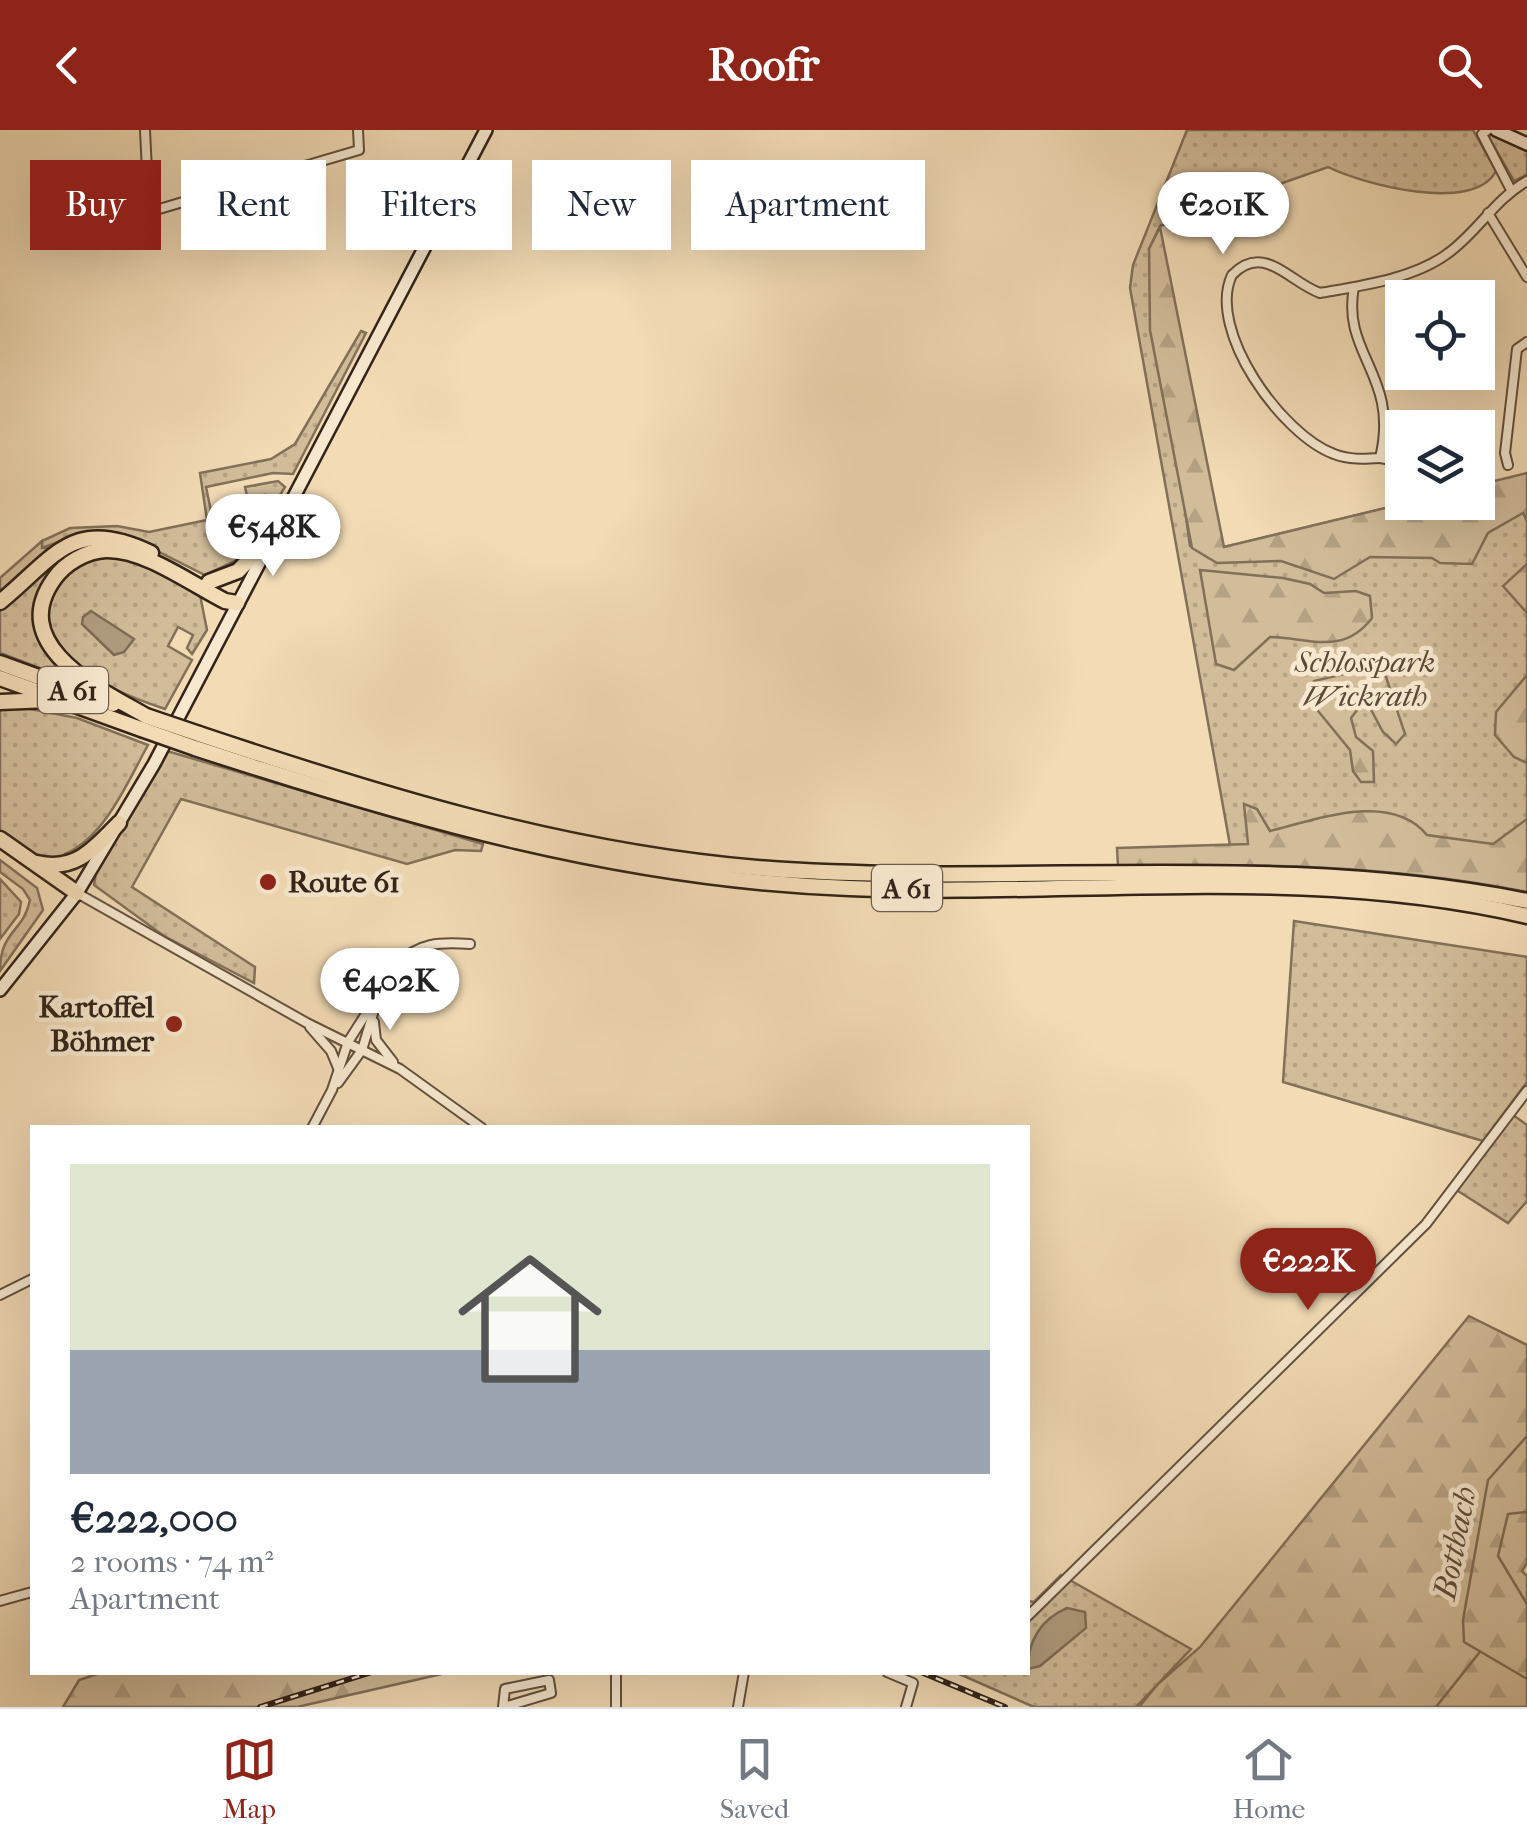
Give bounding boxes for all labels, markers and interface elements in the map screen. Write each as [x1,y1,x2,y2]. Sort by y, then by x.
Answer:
icon: back [40,38,95,93]
icon: search [1432,38,1487,93]
text: Roofr [708,39,819,92]
chip: Buy [30,160,161,250]
chip: Rent [181,160,326,250]
chip: Filters [346,160,512,250]
chip: New [532,160,671,250]
chip: Apartment [691,160,925,250]
pin: €201K [1153,172,1293,257]
text: €201K [1179,186,1267,223]
map controls [1385,280,1495,520]
button: locate [1385,280,1495,390]
button: layers [1385,410,1495,520]
pin: €548K [203,494,343,579]
text: €548K [227,508,319,545]
park label: Schlosspark Wickrath [1294,645,1435,714]
road number: A 61 [38,667,108,713]
place label: Route 61 [288,865,400,900]
road number: A 61 [872,865,942,911]
marker: Route 61 [257,871,279,893]
pin: €402K [320,948,460,1033]
text: €402K [342,962,438,999]
place label: Kartoffel Böhmer [38,990,155,1059]
marker: Kartoffel Böhmer [163,1013,185,1035]
pin: €222K [1238,1228,1378,1313]
icon: home [440,1229,620,1409]
text: €222K [1262,1242,1354,1279]
water label: Bottbach [1426,1484,1484,1604]
text: €222,000 [70,1494,238,1543]
text: 2 rooms · 74 m² [70,1543,274,1580]
text: Apartment [70,1580,220,1617]
tab: Map [222,1732,277,1825]
tab: Saved [720,1732,789,1825]
tab: Home [1233,1732,1305,1825]

